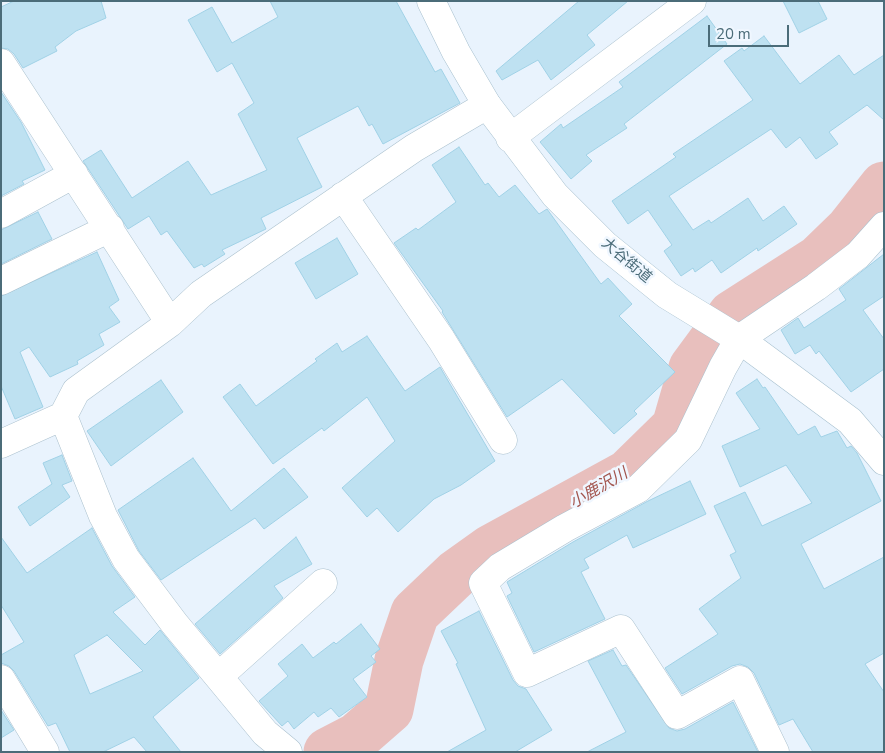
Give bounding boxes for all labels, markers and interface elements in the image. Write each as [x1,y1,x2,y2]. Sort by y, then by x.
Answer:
scale bar [710,15,791,47]
text: 20 m [716,24,751,44]
street label: 大谷街道 [597,235,655,287]
water label: 小鹿沢川 [566,465,632,513]

